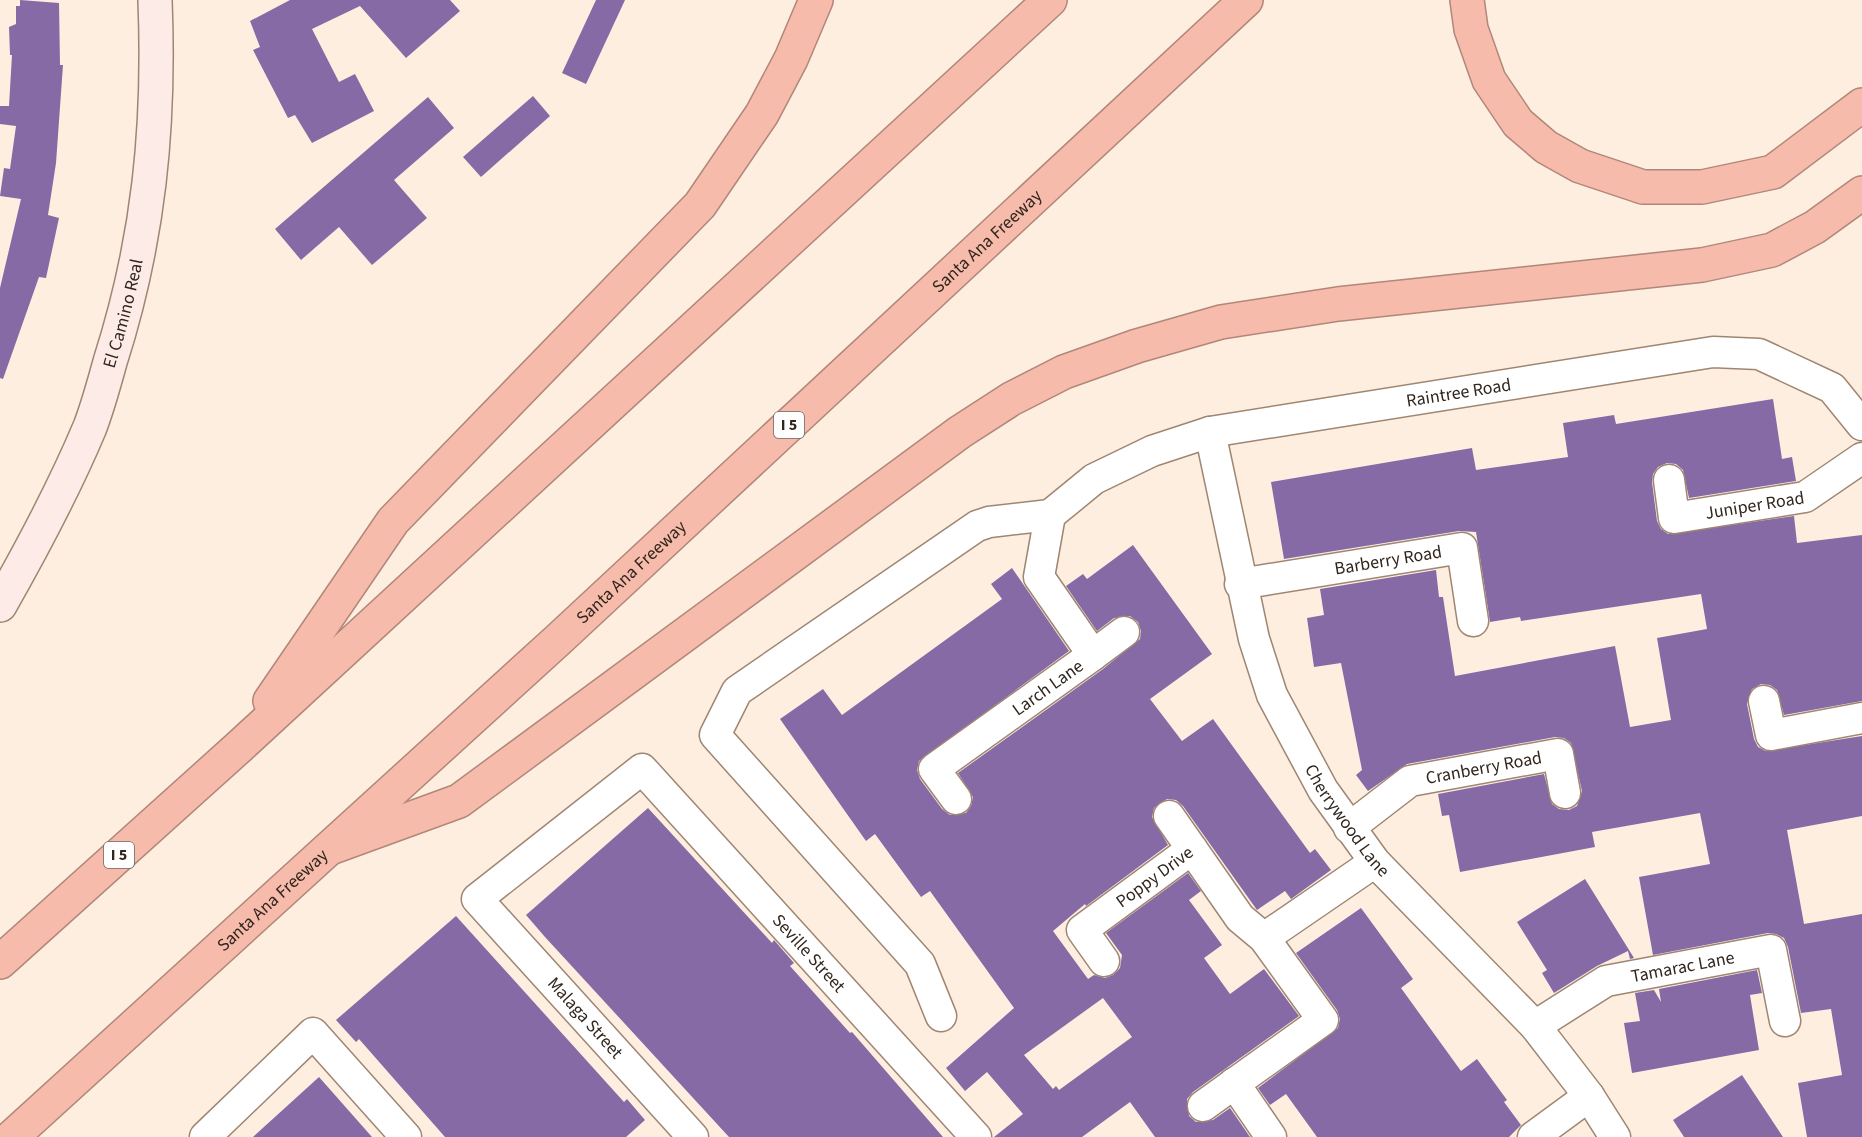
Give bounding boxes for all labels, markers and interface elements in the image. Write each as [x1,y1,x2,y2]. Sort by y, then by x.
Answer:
street label: Santa Ana Freeway [926,183,1048,299]
street label: El Camino Real [96,256,149,371]
street label: Raintree Road [1404,372,1513,413]
road number: I 5 [774,412,804,438]
street label: Juniper Road [1703,485,1806,525]
street label: Santa Ana Freeway [570,514,692,630]
street label: Barberry Road [1333,539,1444,581]
street label: Larch Lane [1007,653,1088,722]
street label: Cranberry Road [1424,745,1544,790]
street label: Cherrywood Lane [1299,760,1395,883]
street label: Poppy Drive [1111,840,1198,914]
road number: I 5 [104,842,134,868]
street label: Santa Ana Freeway [211,843,334,957]
street label: Seville Street [767,908,851,998]
street label: Tamarac Lane [1629,945,1736,989]
street label: Malaga Street [541,972,629,1064]

